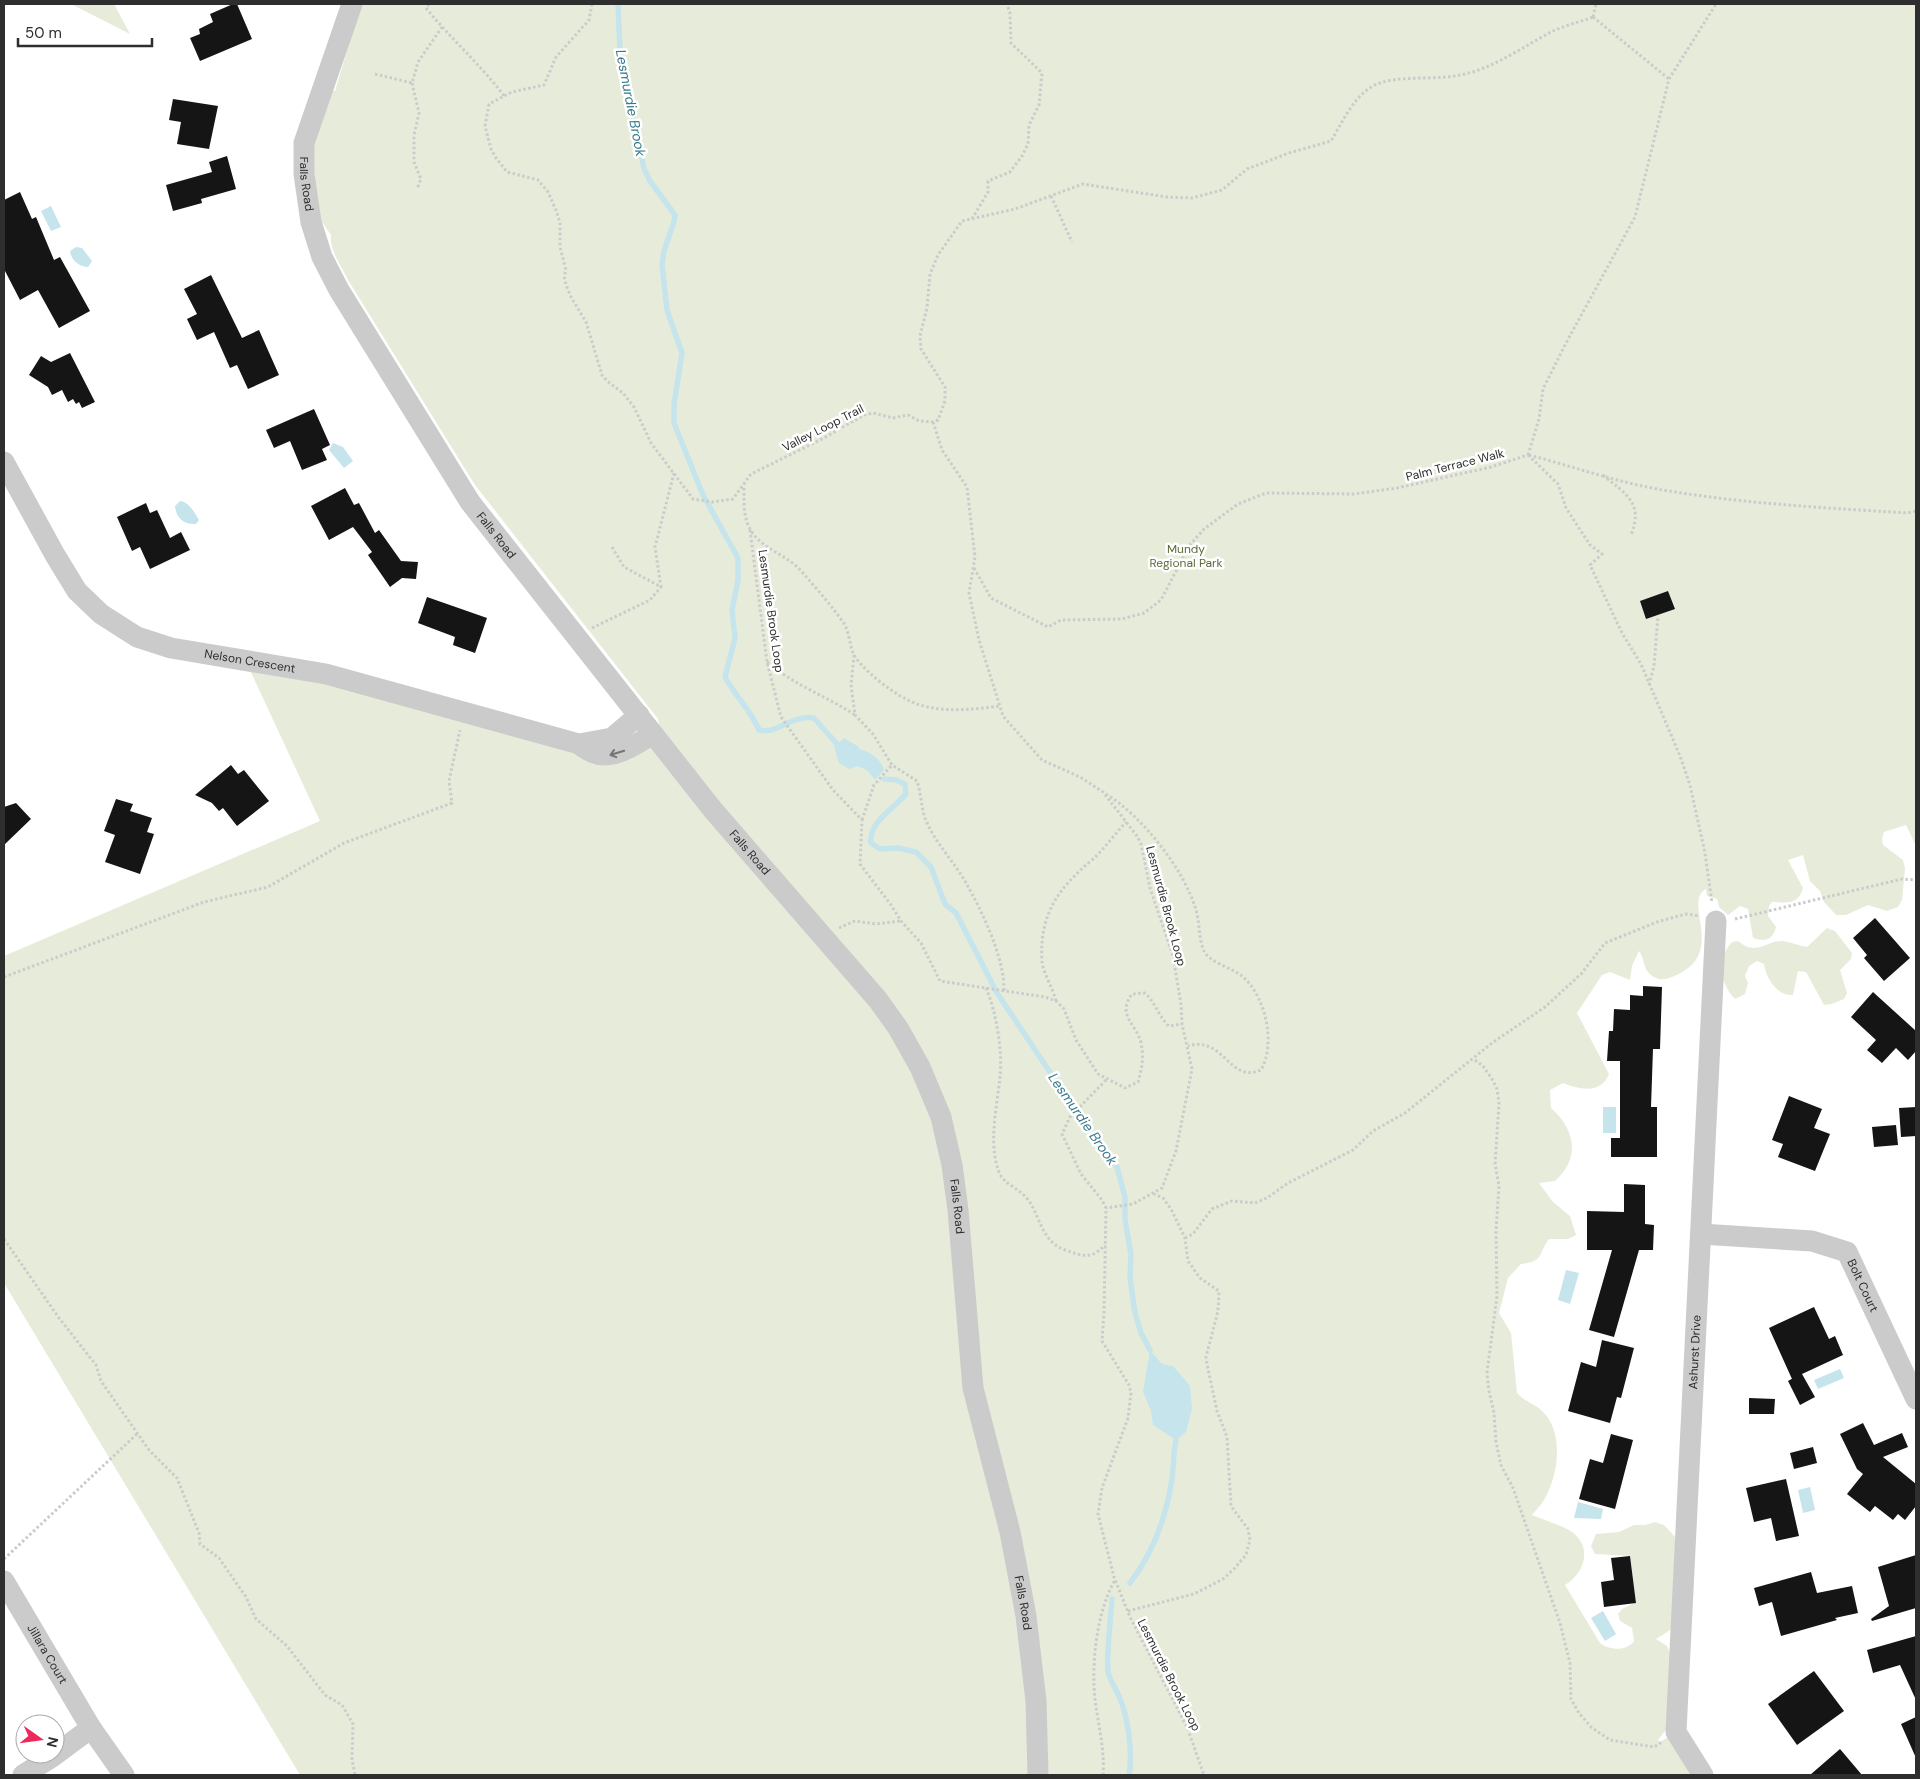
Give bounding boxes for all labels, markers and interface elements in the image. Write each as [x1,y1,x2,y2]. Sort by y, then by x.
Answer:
scale bar [18,15,151,47]
text: 50 m [25,23,62,43]
water label: Lesmurdie Brook [612,48,650,159]
street label: Falls Road [296,156,317,212]
street label: Valley Loop Trail [780,401,866,455]
street label: Palm Terrace Walk [1404,445,1506,485]
street label: Falls Road [473,509,520,562]
park label: Mundy Regional Park [1149,541,1223,571]
street label: Lesmurdie Brook Loop [754,549,788,673]
street label: Nelson Crescent [203,646,297,677]
one-way arrow [609,749,625,759]
street label: Falls Road [726,826,774,878]
street label: Lesmurdie Brook Loop [1142,844,1190,968]
water label: Lesmurdie Brook [1044,1069,1122,1169]
street label: Falls Road [946,1178,968,1235]
street label: Bolt Court [1843,1256,1882,1315]
street label: Ashurst Drive [1685,1315,1705,1390]
street label: Falls Road [1010,1574,1036,1631]
street label: Lesmurdie Brook Loop [1134,1616,1204,1734]
street label: Jillara Court [23,1621,71,1687]
north arrow [15,1714,65,1764]
text: N [43,1735,63,1749]

